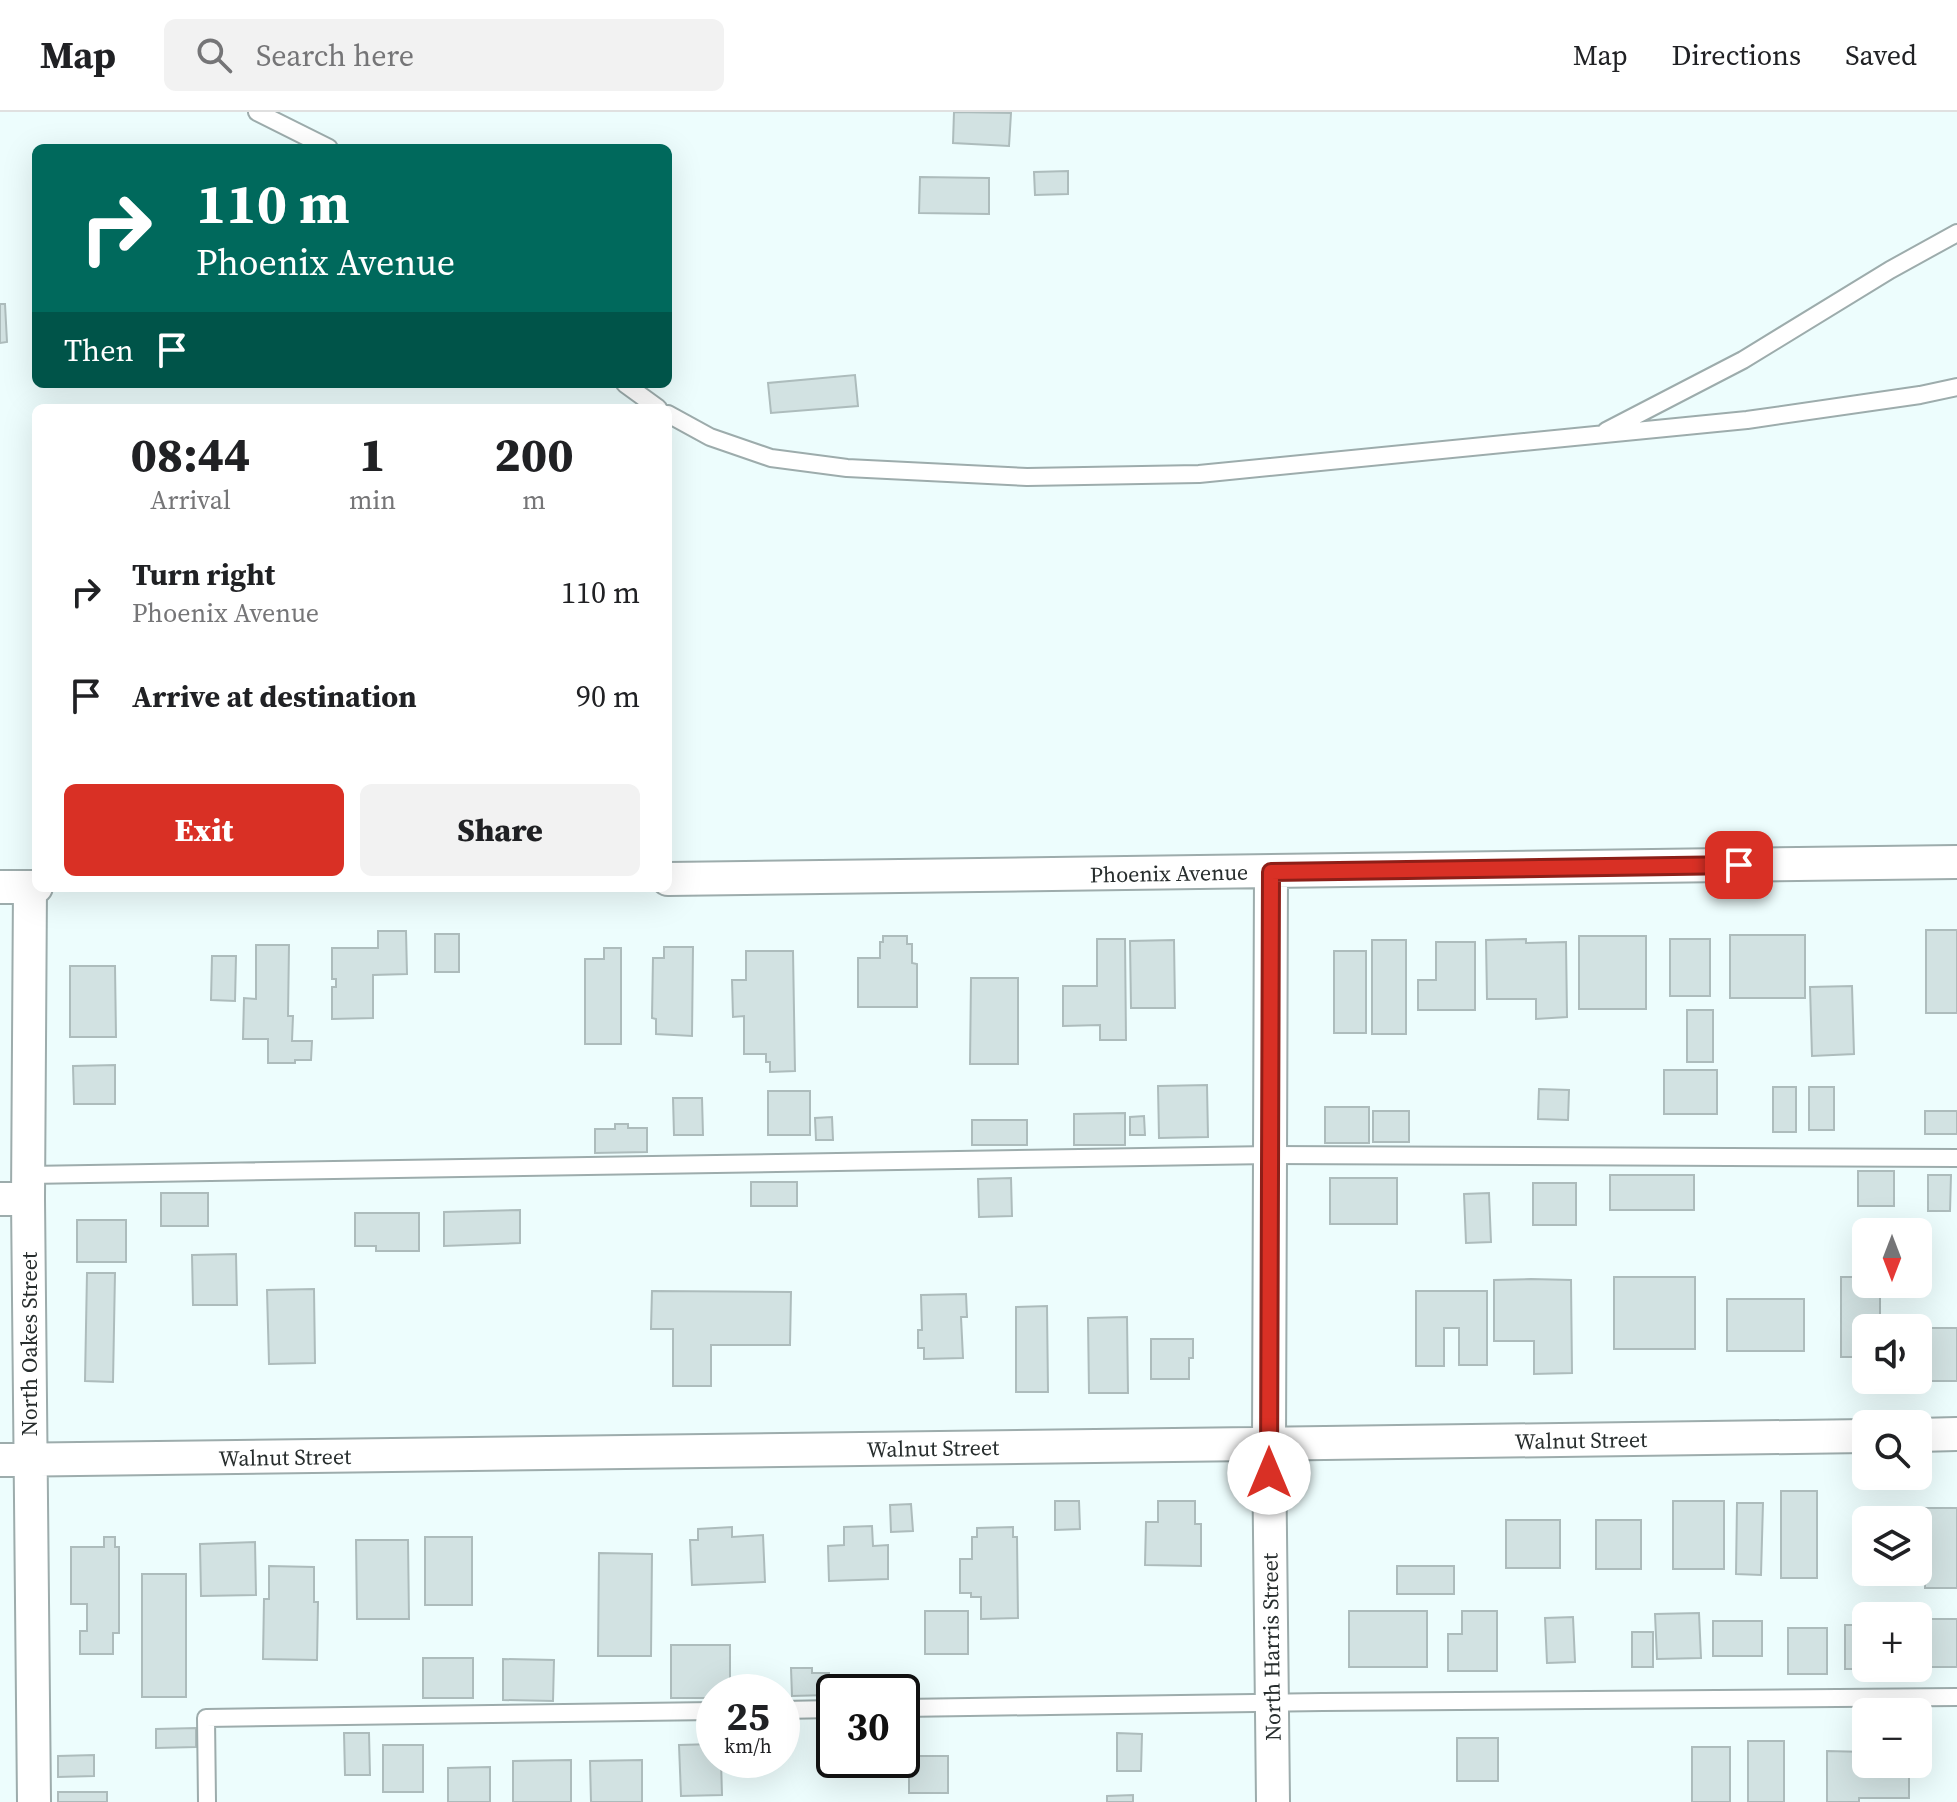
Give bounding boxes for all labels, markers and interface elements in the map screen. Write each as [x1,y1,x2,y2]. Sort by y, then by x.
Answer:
search box [164,19,724,91]
text: Map [40,29,116,81]
icon: search [192,33,236,77]
text: Search here [256,35,414,76]
text: Map [1573,36,1628,74]
text: Directions [1672,36,1801,74]
text: Saved [1845,36,1917,74]
text: 110 m [196,165,350,242]
icon: right [64,176,168,280]
text: Phoenix Avenue [196,238,455,287]
icon: arrive [150,328,194,372]
text: Then [64,330,134,371]
text: 08:44 [130,421,251,487]
text: 1 [359,421,386,487]
text: 200 [494,421,574,487]
text: Arrival [150,482,231,518]
text: min [349,482,396,518]
text: m [522,482,546,518]
text: Turn right [132,554,275,595]
icon: right [64,570,108,614]
text: 110 m [561,572,640,613]
text: Phoenix Avenue [132,595,319,631]
icon: arrive [64,674,108,718]
text: Arrive at destination [132,676,417,717]
text: 90 m [576,676,640,717]
button: Exit [64,784,344,876]
button: Share [360,784,640,876]
pin [1705,831,1773,899]
icon: arrive [1717,843,1761,887]
street label: Phoenix Avenue [1090,857,1248,889]
north arrow [1852,1218,1932,1298]
map controls [1852,1218,1932,1778]
street label: North Oakes Street [14,1251,44,1436]
button: sound [1852,1314,1932,1394]
button: search [1852,1410,1932,1490]
street label: Walnut Street [1514,1424,1648,1456]
position arrow [1227,1431,1311,1515]
street label: Walnut Street [866,1432,1000,1464]
street label: Walnut Street [218,1441,352,1473]
button: layers [1852,1506,1932,1586]
street label: North Harris Street [1254,1552,1288,1741]
button: + [1852,1602,1932,1682]
speed limit sign: 30 [816,1674,920,1778]
text: 25 [726,1689,770,1743]
button: − [1852,1698,1932,1778]
text: km/h [724,1732,772,1760]

